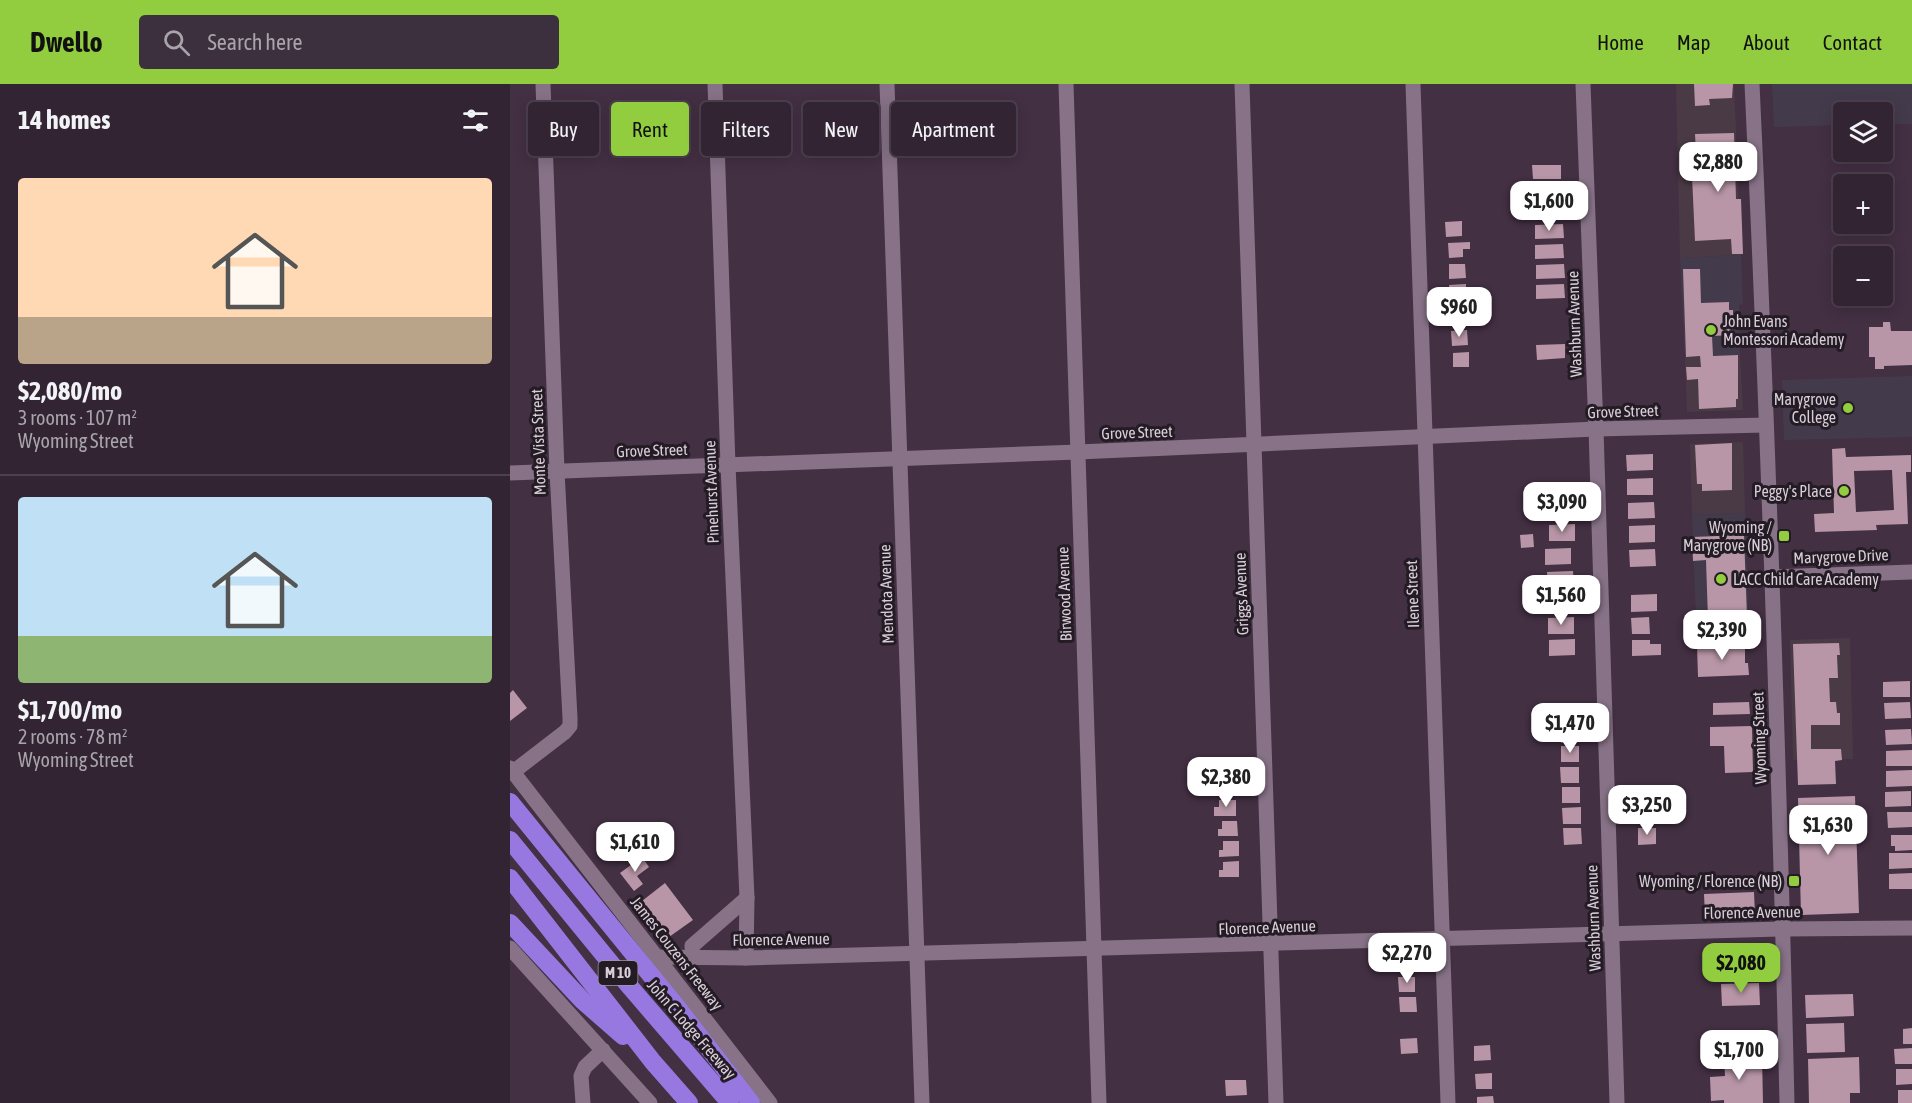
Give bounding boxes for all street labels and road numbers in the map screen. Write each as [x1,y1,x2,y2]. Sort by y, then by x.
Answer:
street label: Washburn Avenue [1563,271,1585,377]
street label: Monte Vista Street [527,388,549,495]
street label: Grove Street [1587,401,1659,421]
street label: Grove Street [1101,422,1173,442]
street label: Grove Street [616,440,688,460]
street label: Pinehurst Avenue [700,440,722,544]
street label: Mendota Avenue [875,544,897,644]
street label: Marygrove Drive [1793,545,1889,568]
street label: Birwood Avenue [1053,546,1075,642]
street label: Griggs Avenue [1231,552,1252,636]
street label: Ilene Street [1402,559,1422,628]
street label: Wyoming Street [1748,691,1771,785]
street label: Washburn Avenue [1582,865,1604,971]
street label: James Couzens Freeway [626,893,727,1014]
street label: Florence Avenue [1703,902,1801,922]
street label: Florence Avenue [1218,916,1316,938]
street label: Florence Avenue [732,929,830,949]
road number: M 10 [598,961,638,985]
street label: John C Lodge Freeway [643,976,740,1083]

